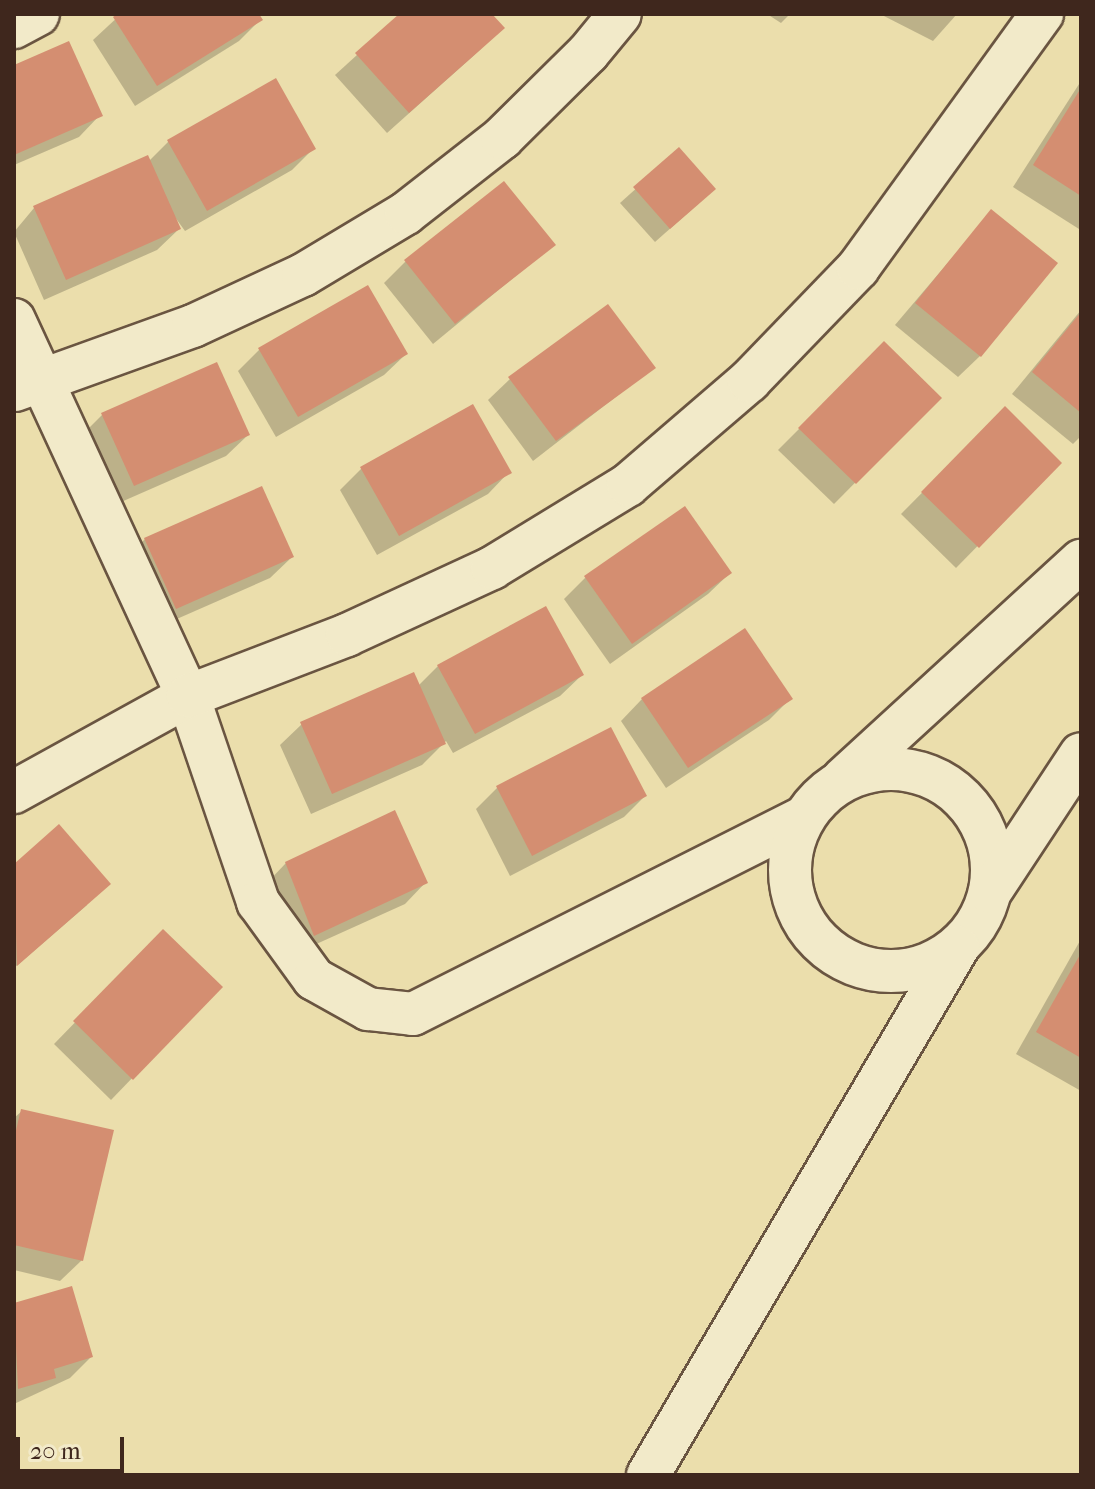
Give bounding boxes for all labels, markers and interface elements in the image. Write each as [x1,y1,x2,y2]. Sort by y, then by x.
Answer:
scale bar [20,1421,128,1471]
text: 20 m [30,1437,81,1465]

